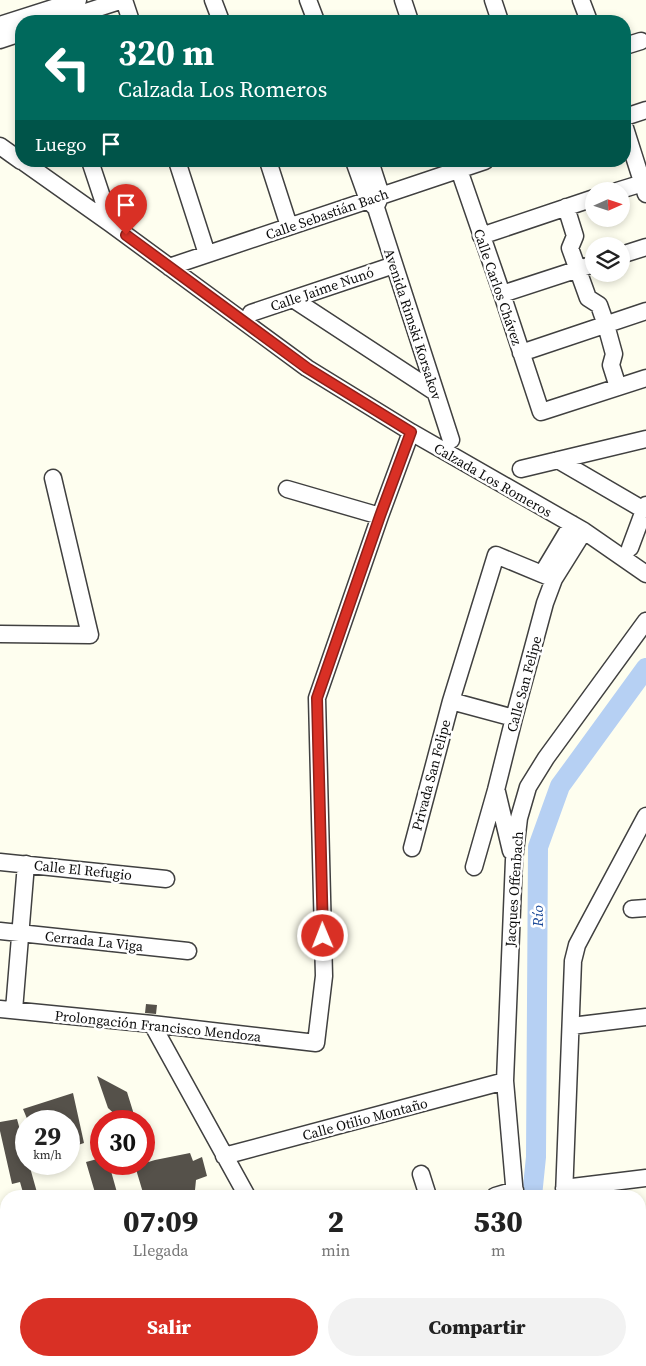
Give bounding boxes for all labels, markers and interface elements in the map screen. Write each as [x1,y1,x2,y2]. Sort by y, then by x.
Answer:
text: 320 m [118,29,214,77]
icon: left [35,35,100,100]
text: Calzada Los Romeros [118,74,327,104]
icon: arrive [97,130,125,158]
text: Luego [35,131,87,157]
north arrow [585,182,630,228]
map controls [585,182,630,282]
pin [105,184,147,235]
street label: Calle Sebastián Bach [263,184,391,244]
icon: arrive [112,191,140,219]
street label: Calle Carlos Chávez [469,226,528,348]
button: layers [585,237,630,282]
street label: Avenida Rimski Korsakov [379,246,447,402]
street label: Calle Jaime Nunó [268,262,377,316]
street label: Calzada Los Romeros [430,438,556,522]
street label: Calle San Felipe [502,634,546,734]
street label: Privada San Felipe [407,717,455,833]
street label: Jacques Offenbach [500,830,528,949]
street label: Calle El Refugio [33,855,133,885]
water label: Río [527,905,548,928]
position arrow [296,909,348,961]
street label: Cerrada La Viga [44,926,145,956]
street label: Prolongación Francisco Mendoza [54,1005,263,1047]
street label: Calle Otilio Montaño [300,1093,430,1145]
speed limit sign: 30 [90,1110,155,1175]
text: 29 [34,1119,61,1153]
text: km/h [33,1147,62,1163]
text: 07:09 [123,1201,198,1242]
text: 2 [327,1201,344,1242]
text: 530 [473,1201,523,1242]
text: Llegada [133,1239,188,1261]
text: min [321,1239,350,1261]
text: m [491,1239,505,1261]
button: Salir [20,1298,318,1356]
button: Compartir [328,1298,626,1356]

